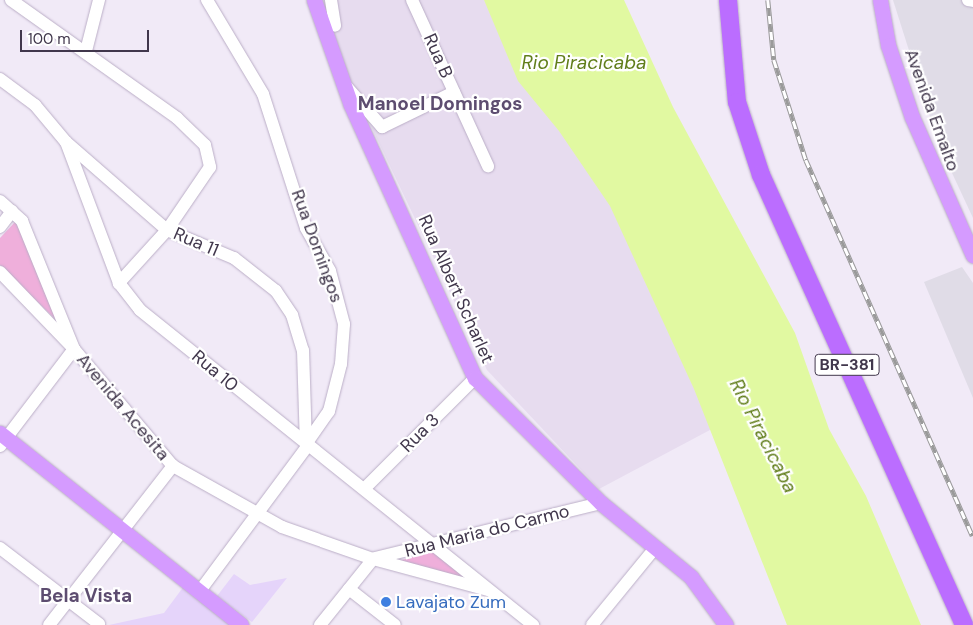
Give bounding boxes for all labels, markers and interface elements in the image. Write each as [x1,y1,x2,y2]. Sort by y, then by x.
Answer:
scale bar [22,20,151,52]
text: 100 m [28,29,71,49]
street label: Rua B [419,30,457,82]
street label: Avenida Emalto [900,46,964,174]
water label: Rio Piracicaba [522,52,646,74]
district label: Manoel Domingos [358,93,522,115]
street label: Rua Domingos [287,187,347,305]
street label: Rua Albert Scharlet [414,211,498,367]
street label: Rua 11 [170,223,222,261]
street label: Rua 10 [188,346,242,396]
street label: Avenida Acesita [72,349,174,465]
road number: BR-381 [814,352,880,378]
water label: Rio Piracicaba [724,375,802,497]
street label: Rua 3 [396,409,444,457]
street label: Rua Maria do Carmo [402,500,572,562]
district label: Bela Vista [40,585,132,607]
place label: Lavajato Zum [396,591,506,613]
marker: Lavajato Zum [380,596,392,608]

